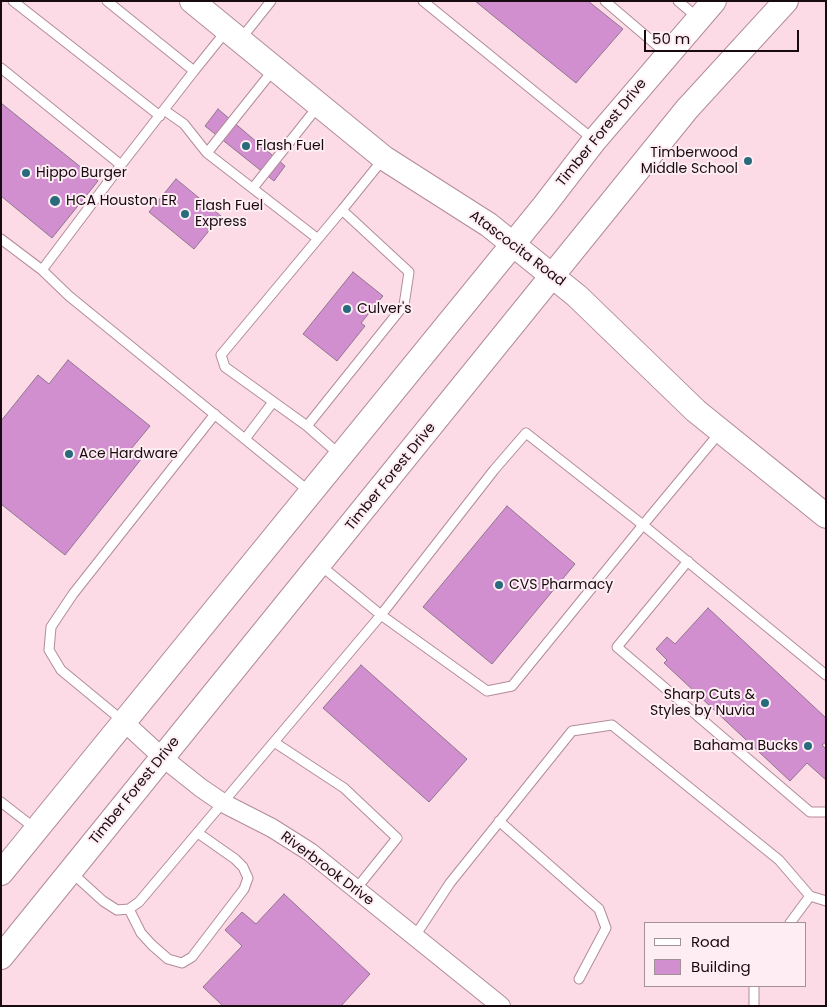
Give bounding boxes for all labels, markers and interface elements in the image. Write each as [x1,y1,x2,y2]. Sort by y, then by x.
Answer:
scale bar [647,20,802,52]
text: 50 m [652,28,690,49]
street label: Timber Forest Drive [553,76,651,190]
place label: Flash Fuel [256,138,324,154]
marker: Flash Fuel [240,140,252,152]
place label: Timberwood Middle School [641,145,738,178]
marker: Timberwood Middle School [742,155,754,167]
place label: Hippo Burger [36,165,127,181]
marker: Hippo Burger [20,167,32,179]
place label: HCA Houston ER [66,193,177,209]
marker: HCA Houston ER [48,194,62,208]
place label: Flash Fuel Express [195,198,263,230]
marker: Flash Fuel Express [179,208,191,220]
street label: Atascocita Road [466,208,568,290]
place label: Culver's [357,301,412,317]
marker: Culver's [341,303,353,315]
street label: Timber Forest Drive [342,420,440,534]
place label: Ace Hardware [79,446,178,462]
marker: Ace Hardware [63,448,75,460]
place label: CVS Pharmacy [509,577,613,593]
marker: CVS Pharmacy [493,579,505,591]
place label: Sharp Cuts & Styles by Nuvia [650,687,755,720]
marker: Sharp Cuts & Styles by Nuvia [759,697,771,709]
street label: Timber Forest Drive [86,734,184,848]
place label: Bahama Bucks [693,738,798,754]
marker: Bahama Bucks [802,740,814,752]
street label: Riverbrook Drive [277,828,377,910]
legend [644,922,807,987]
text: Road [691,931,730,952]
text: Building [691,956,751,977]

